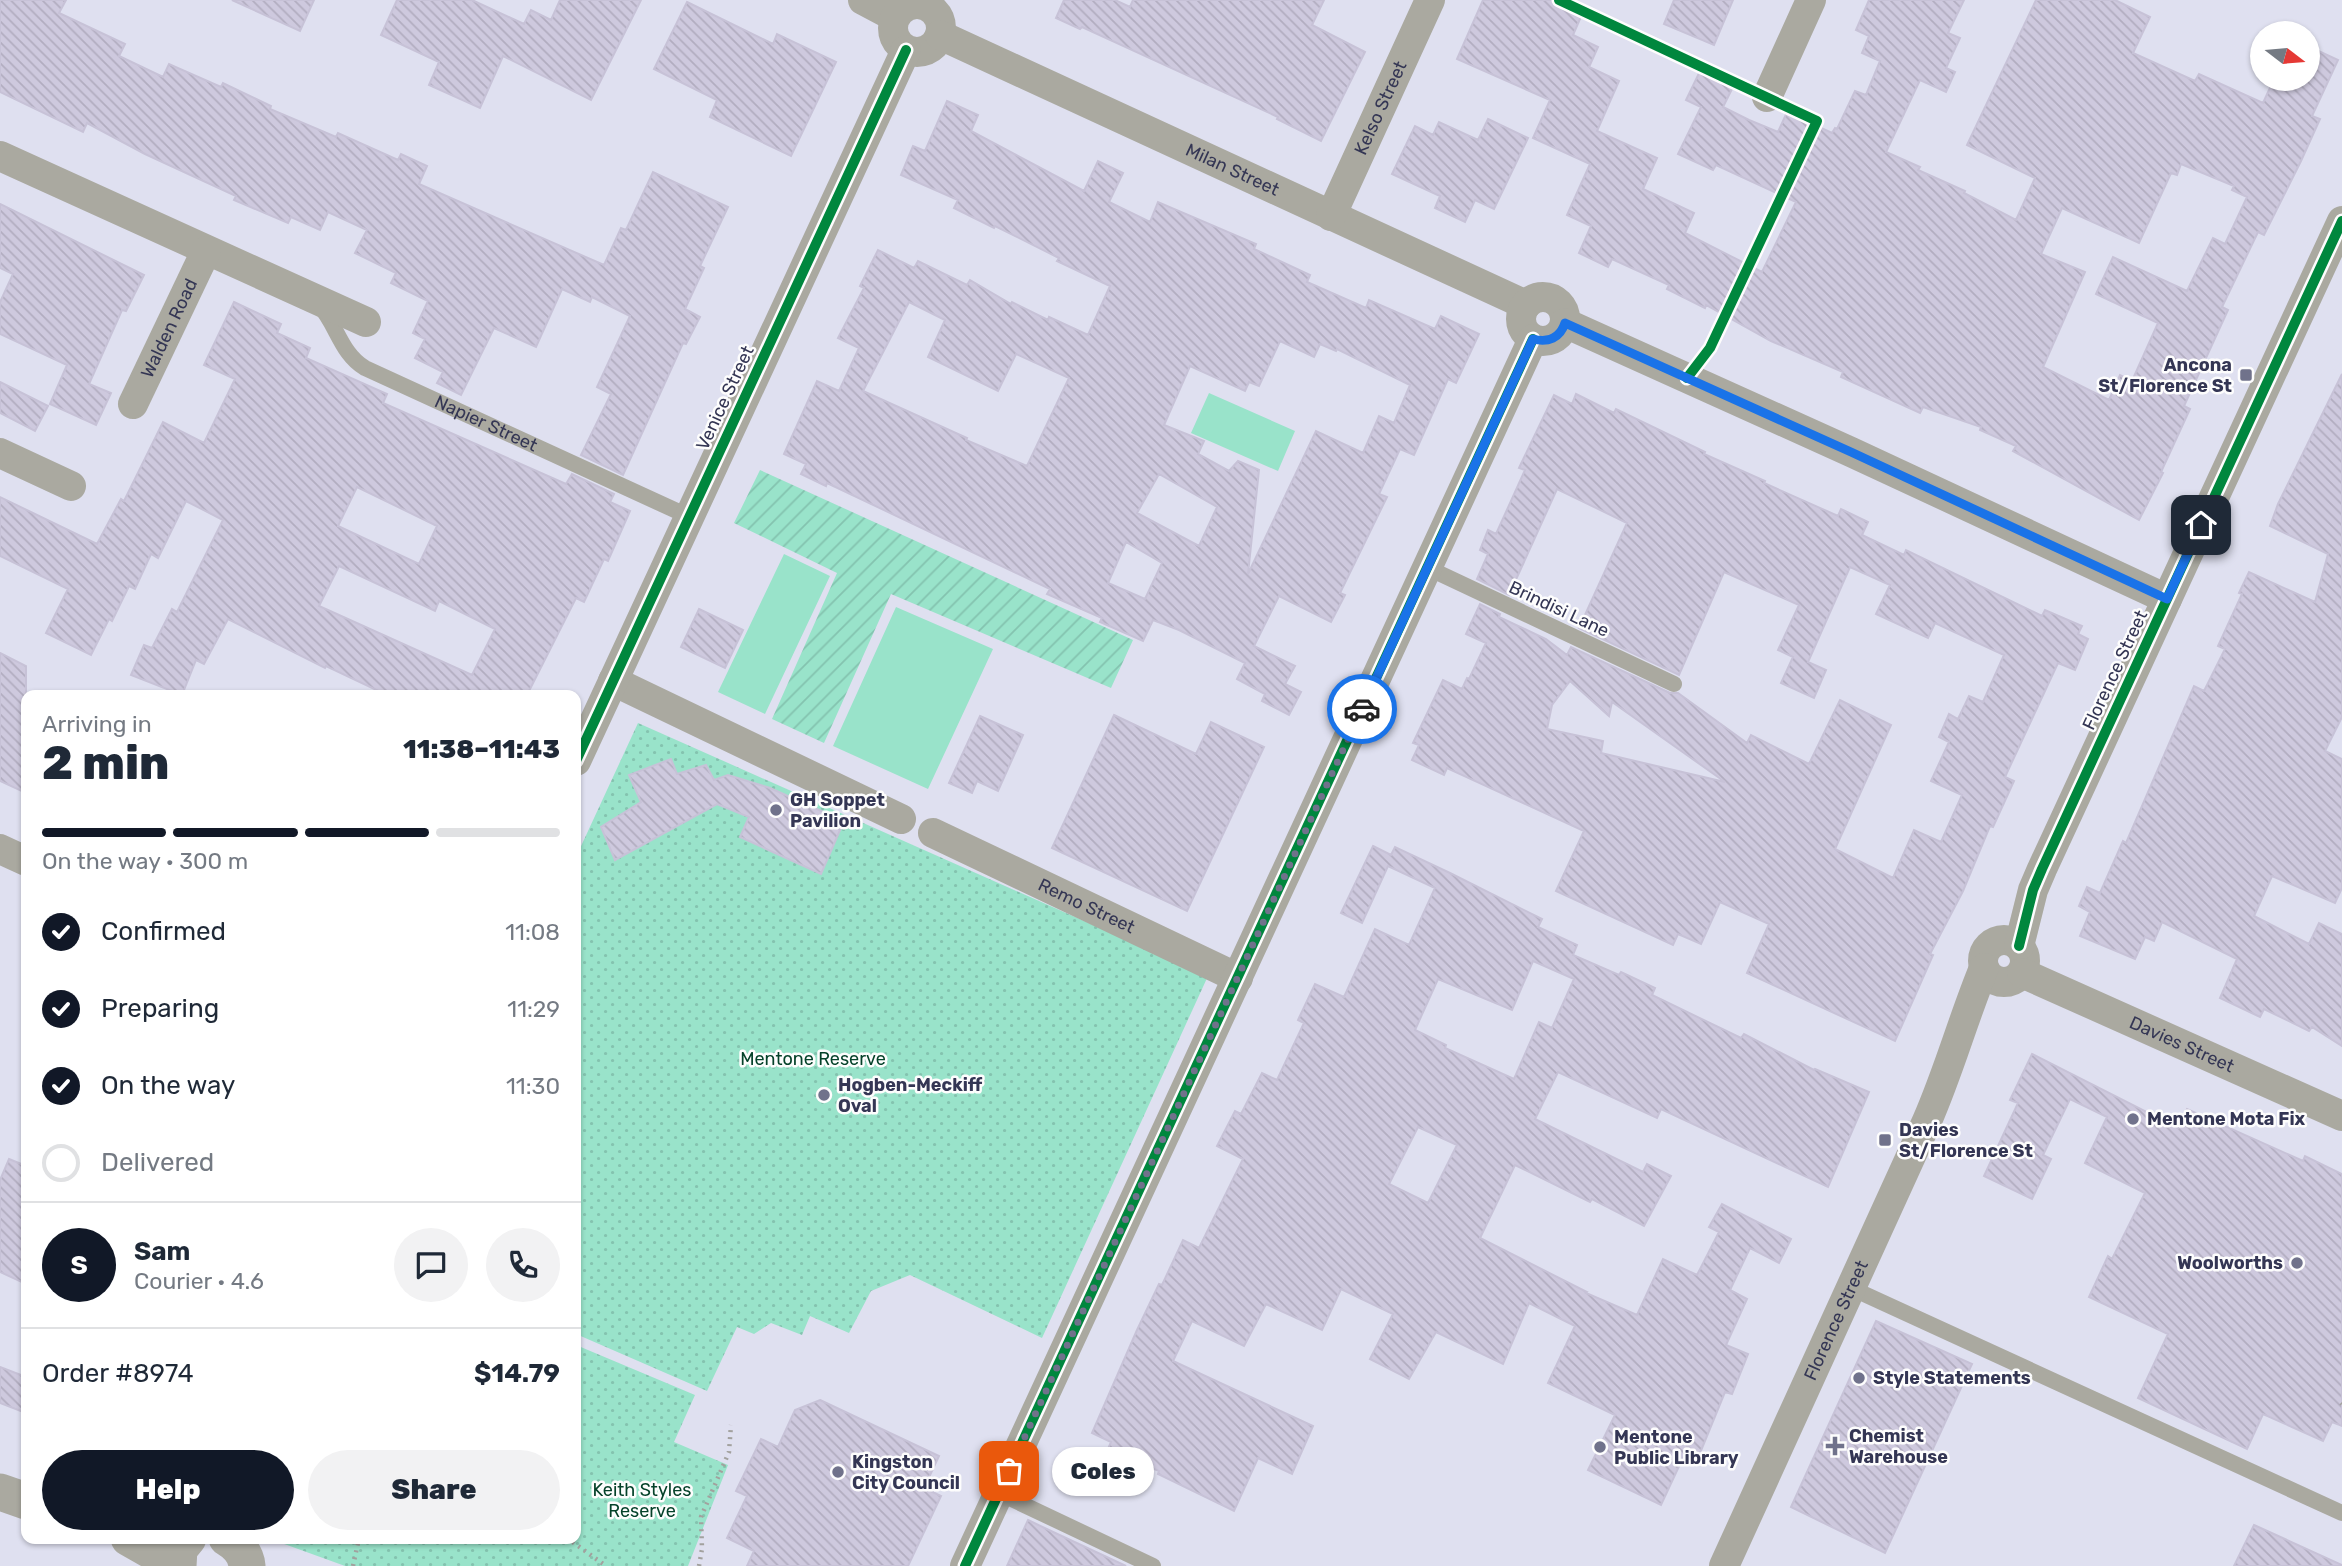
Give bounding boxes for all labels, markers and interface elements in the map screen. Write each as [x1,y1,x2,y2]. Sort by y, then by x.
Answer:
north arrow [2250,21,2320,91]
map controls [2250,21,2320,91]
street label: Kelso Street [1350,57,1412,158]
street label: Milan Street [1182,139,1283,201]
street label: Walden Road [136,275,202,381]
street label: Venice Street [691,342,759,454]
place label: Ancona St/Florence St [2098,354,2232,397]
marker: Ancona St/Florence St [2238,367,2254,383]
street label: Napier Street [431,390,541,457]
pin [2171,495,2231,555]
icon: home [2182,506,2220,544]
street label: Brindisi Lane [1505,576,1613,642]
street label: Florence Street [2078,607,2152,733]
courier [1327,674,1397,744]
icon: car [1343,690,1381,728]
text: Arriving in [42,710,152,738]
text: 11:38–11:43 [403,734,560,765]
text: 2 min [42,736,169,791]
place label: GH Soppet Pavilion [790,789,885,832]
marker: GH Soppet Pavilion [768,802,784,818]
text: On the way · 300 m [42,847,248,875]
street label: Remo Street [1035,874,1139,938]
icon: check [42,913,80,951]
text: Confirmed [101,916,226,947]
text: 11:08 [505,918,560,946]
icon: check [42,990,80,1028]
text: Preparing [101,993,219,1024]
text: 11:29 [507,995,560,1023]
street label: Davies Street [2126,1011,2238,1077]
park label: Mentone Reserve [740,1048,886,1070]
icon: check [42,1067,80,1105]
text: On the way [101,1070,235,1101]
text: 11:30 [506,1072,560,1100]
place label: Hogben-Meckiff Oval [838,1074,983,1117]
marker: Hogben-Meckiff Oval [816,1087,832,1103]
place label: Mentone Mota Fix [2147,1108,2306,1130]
marker: Mentone Mota Fix [2125,1111,2141,1127]
place label: Davies St/Florence St [1899,1119,2033,1162]
marker: Davies St/Florence St [1877,1132,1893,1148]
text: Delivered [101,1147,214,1178]
button: chat [394,1228,468,1302]
button: phone [486,1228,560,1302]
text: Sam [134,1236,190,1267]
text: S [70,1250,88,1281]
place label: Woolworths [2177,1252,2283,1274]
marker: Woolworths [2289,1255,2305,1271]
street label: Florence Street [1799,1257,1873,1384]
text: Courier · 4.6 [134,1267,264,1295]
text: Order #8974 [42,1358,194,1389]
text: $14.79 [474,1358,560,1389]
place label: Style Statements [1873,1367,2031,1389]
marker: Style Statements [1851,1370,1867,1386]
place label: Chemist Warehouse [1849,1425,1948,1468]
place label: Mentone Public Library [1614,1426,1739,1469]
marker: Chemist Warehouse [1827,1438,1843,1454]
marker: Mentone Public Library [1592,1439,1608,1455]
pin [979,1441,1039,1501]
callout: Coles [1051,1446,1152,1496]
button: Help [42,1450,294,1530]
button: Share [308,1450,560,1530]
place label: Kingston City Council [852,1451,960,1494]
icon: bag [990,1452,1028,1490]
text: Coles [1070,1457,1136,1485]
marker: Kingston City Council [830,1464,846,1480]
park label: Keith Styles Reserve [593,1479,691,1522]

